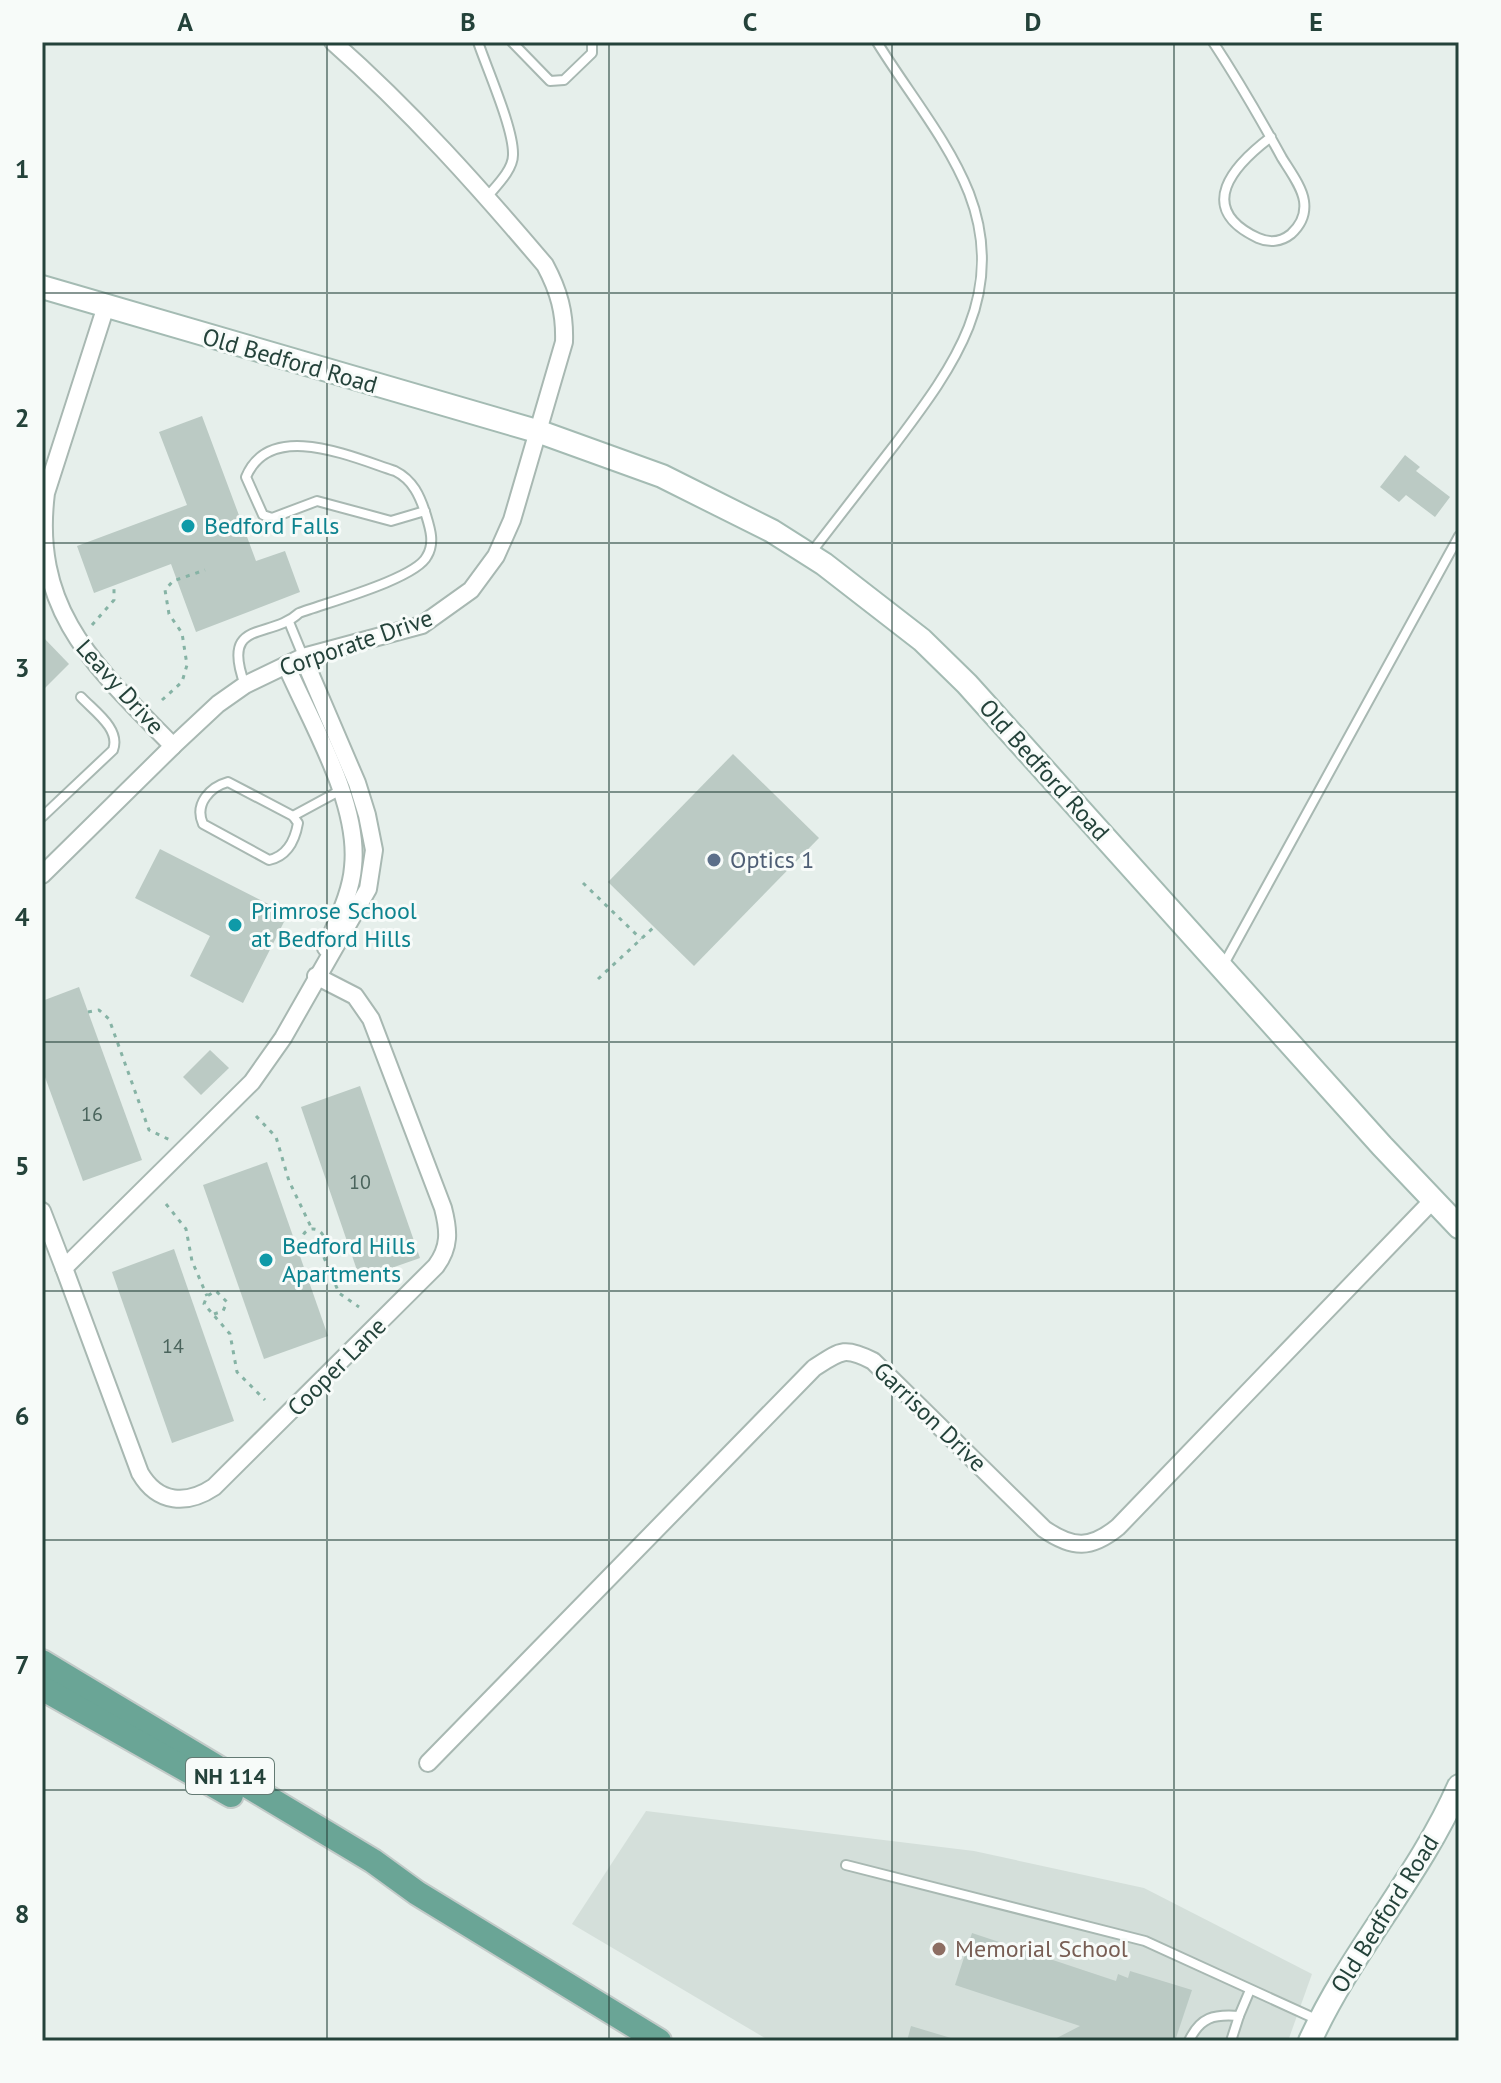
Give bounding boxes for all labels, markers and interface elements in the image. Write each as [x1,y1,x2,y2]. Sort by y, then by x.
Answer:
text: A [177,5,193,38]
text: B [460,5,476,38]
text: C [743,5,757,38]
text: D [1025,5,1041,38]
text: E [1309,5,1323,38]
text: 1 [15,152,29,185]
street label: Old Bedford Road [199,321,381,400]
text: 2 [15,401,29,434]
place label: Bedford Falls [204,510,339,541]
marker: Bedford Falls [179,517,197,535]
street label: Corporate Drive [275,602,437,683]
street label: Leavy Drive [70,633,171,741]
text: 3 [15,651,29,684]
street label: Old Bedford Road [972,692,1116,847]
place label: Optics 1 [730,844,814,875]
marker: Optics 1 [705,851,723,869]
place label: Primrose School at Bedford Hills [251,895,417,954]
text: 4 [15,900,30,933]
marker: Primrose School at Bedford Hills [226,916,244,934]
house number: 16 [81,1101,103,1127]
text: 5 [15,1149,29,1182]
house number: 10 [349,1169,371,1195]
place label: Bedford Hills Apartments [282,1230,416,1289]
marker: Bedford Hills Apartments [257,1251,275,1269]
street label: Cooper Lane [281,1311,393,1423]
house number: 14 [162,1333,184,1359]
street label: Garrison Drive [867,1355,993,1478]
text: 6 [15,1399,29,1432]
text: 7 [15,1648,29,1681]
road number: NH 114 [186,1758,274,1794]
street label: Old Bedford Road [1324,1829,1446,1998]
text: 8 [15,1897,29,1930]
place label: Memorial School [955,1933,1128,1964]
marker: Memorial School [930,1940,948,1958]

